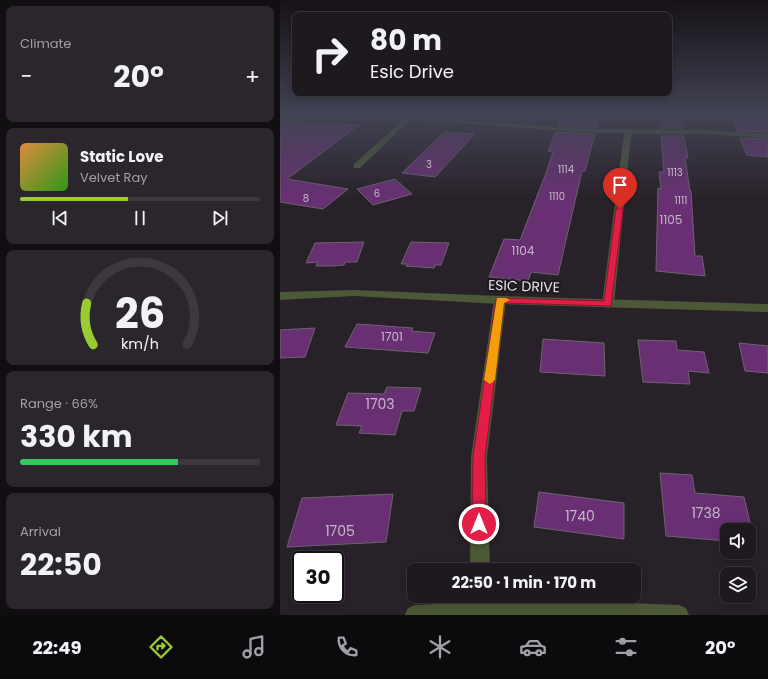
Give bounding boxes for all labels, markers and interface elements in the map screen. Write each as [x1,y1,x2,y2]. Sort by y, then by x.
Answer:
text: 80 m [370,21,442,60]
icon: right [304,28,356,80]
text: Climate [20,34,71,53]
text: 20° [113,55,164,98]
text: Esic Drive [370,59,454,84]
text: − [20,61,32,92]
text: + [245,61,260,92]
text: Static Love [80,146,164,167]
house number: 3 [426,157,432,172]
house number: 1114 [558,162,574,177]
house number: 1113 [667,165,683,180]
text: Velvet Ray [80,168,148,187]
pin [603,168,637,209]
icon: arrive [609,174,631,196]
house number: 6 [374,186,380,201]
house number: 1110 [549,189,565,204]
house number: 8 [303,191,309,206]
house number: 1111 [675,193,687,208]
icon: previous [49,207,71,229]
icon: pause [129,207,151,229]
icon: next [209,207,231,229]
house number: 1105 [660,211,682,228]
house number: 1104 [512,242,535,259]
street label: ESIC DRIVE [488,275,560,297]
text: 26 [115,284,165,343]
house number: 1701 [381,328,403,345]
text: km/h [121,334,159,354]
text: Range · 66% [20,394,98,413]
house number: 1703 [365,394,395,414]
text: 330 km [20,415,133,458]
position arrow [458,503,500,545]
house number: 1738 [691,503,721,523]
house number: 1740 [565,506,595,526]
house number: 1705 [325,521,355,541]
text: Arrival [20,522,61,541]
map controls [720,523,756,603]
button: sound [720,523,756,559]
text: 22:50 [20,543,102,586]
speed limit sign: 30 [292,551,344,603]
button: layers [720,567,756,603]
text: 22:50 · 1 min · 170 m [452,572,596,593]
icon: directions [147,633,175,661]
icon: music [240,633,268,661]
icon: phone [333,633,361,661]
icon: climate [426,633,454,661]
icon: car [519,633,547,661]
icon: filters [612,633,640,661]
text: 22:49 [33,635,81,660]
text: 20° [705,635,735,660]

